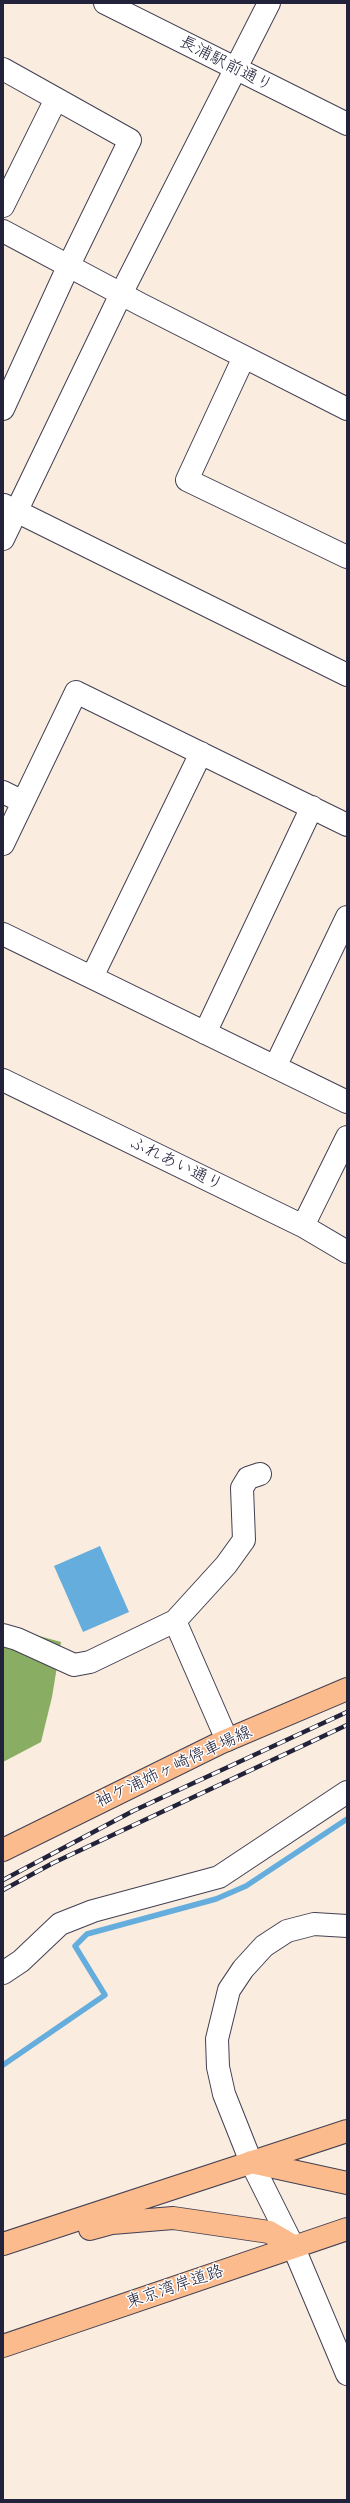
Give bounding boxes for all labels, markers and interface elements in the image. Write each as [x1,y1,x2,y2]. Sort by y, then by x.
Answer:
street label: 長浦駅前通り [176,32,276,96]
street label: ふれあい通り [126,1132,226,1196]
street label: 袖ケ浦姉ヶ崎停車場線 [93,1722,255,1812]
street label: 東京湾岸道路 [123,2261,227,2313]

